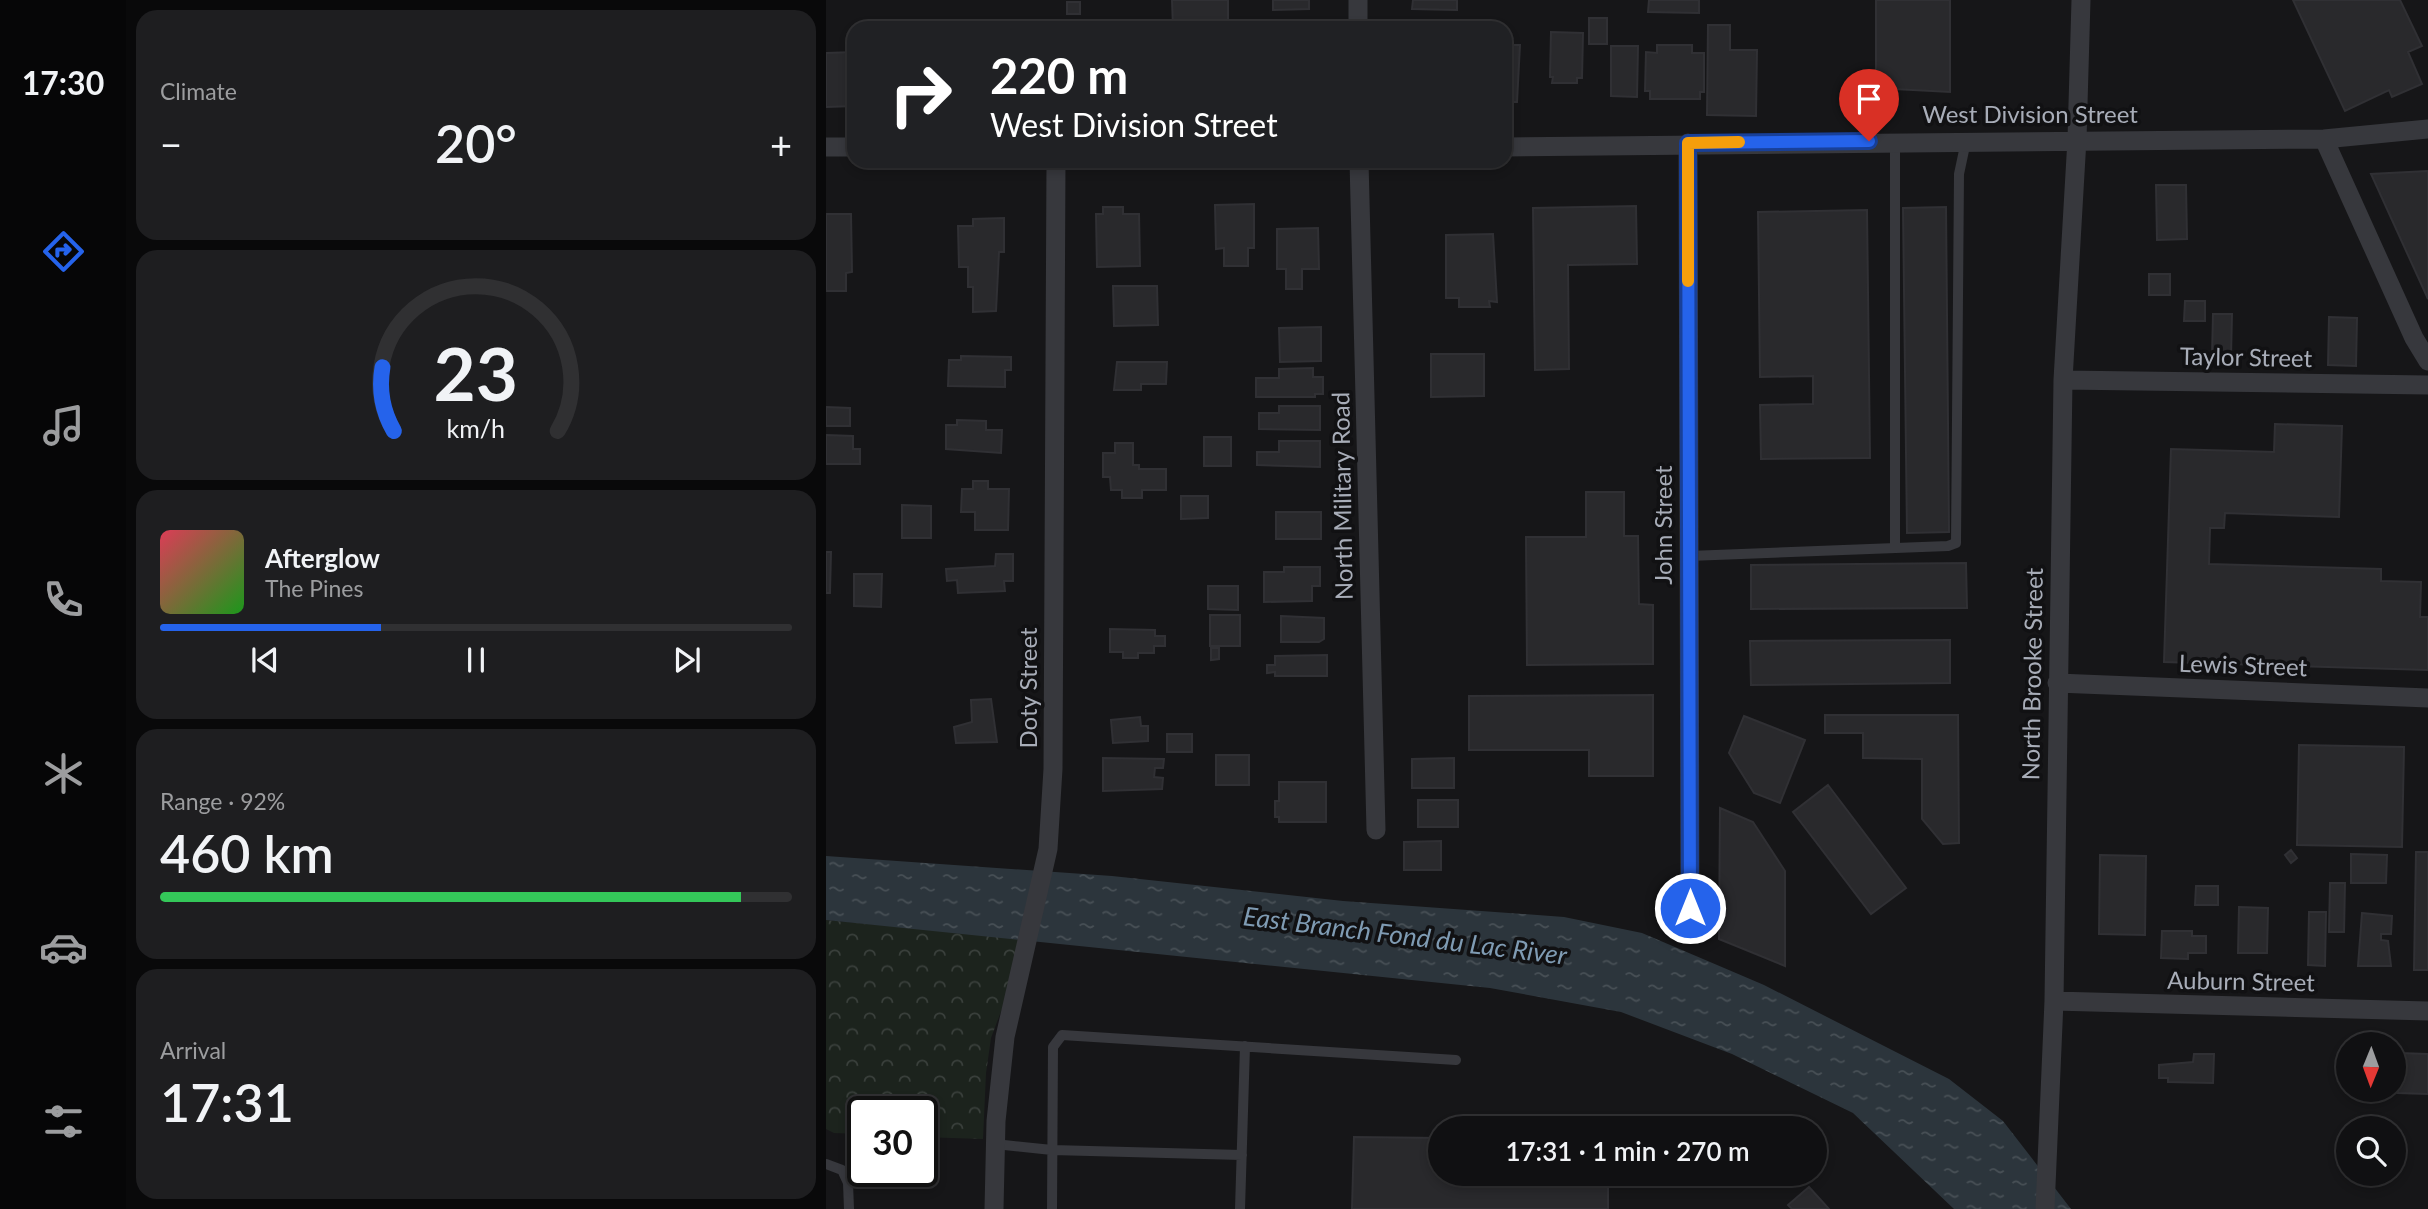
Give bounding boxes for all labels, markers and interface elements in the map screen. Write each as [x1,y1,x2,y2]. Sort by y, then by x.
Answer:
text: 220 m [990,46,1128,104]
icon: right [875,49,966,140]
text: 17:30 [22,63,104,102]
pin [1839,69,1899,141]
text: Climate [160,77,237,105]
icon: arrive [1850,80,1888,118]
street label: West Division Street [1922,99,2138,128]
text: West Division Street [990,105,1278,144]
text: 20° [435,112,517,174]
text: − [160,121,182,167]
text: + [770,121,792,167]
icon: directions [39,227,88,276]
text: 23 [434,329,518,417]
street label: Taylor Street [2180,341,2313,372]
street label: North Military Road [1325,392,1358,600]
icon: music [39,401,88,450]
text: km/h [447,412,505,442]
street label: John Street [1648,465,1677,585]
text: Afterglow [265,542,380,574]
street label: North Brooke Street [2015,567,2048,781]
text: The Pines [265,574,363,602]
icon: phone [39,575,88,624]
street label: Doty Street [1013,627,1042,749]
icon: previous [246,641,284,679]
icon: pause [457,641,495,679]
icon: next [668,641,706,679]
street label: Lewis Street [2178,648,2308,681]
icon: climate [39,749,88,798]
text: Range · 92% [160,787,285,815]
text: 460 km [160,822,334,884]
position arrow [1653,871,1727,945]
water label: East Branch Fond du Lac River [1242,899,1570,971]
icon: car [39,923,88,972]
street label: Auburn Street [2167,965,2315,996]
north arrow [2336,1032,2406,1102]
map controls [2336,1032,2406,1186]
text: Arrival [160,1036,226,1064]
text: 17:31 [160,1071,294,1133]
speed limit sign: 30 [847,1096,938,1187]
icon: filters [39,1097,88,1146]
button: search [2336,1116,2406,1186]
text: 17:31 · 1 min · 270 m [1505,1135,1750,1167]

